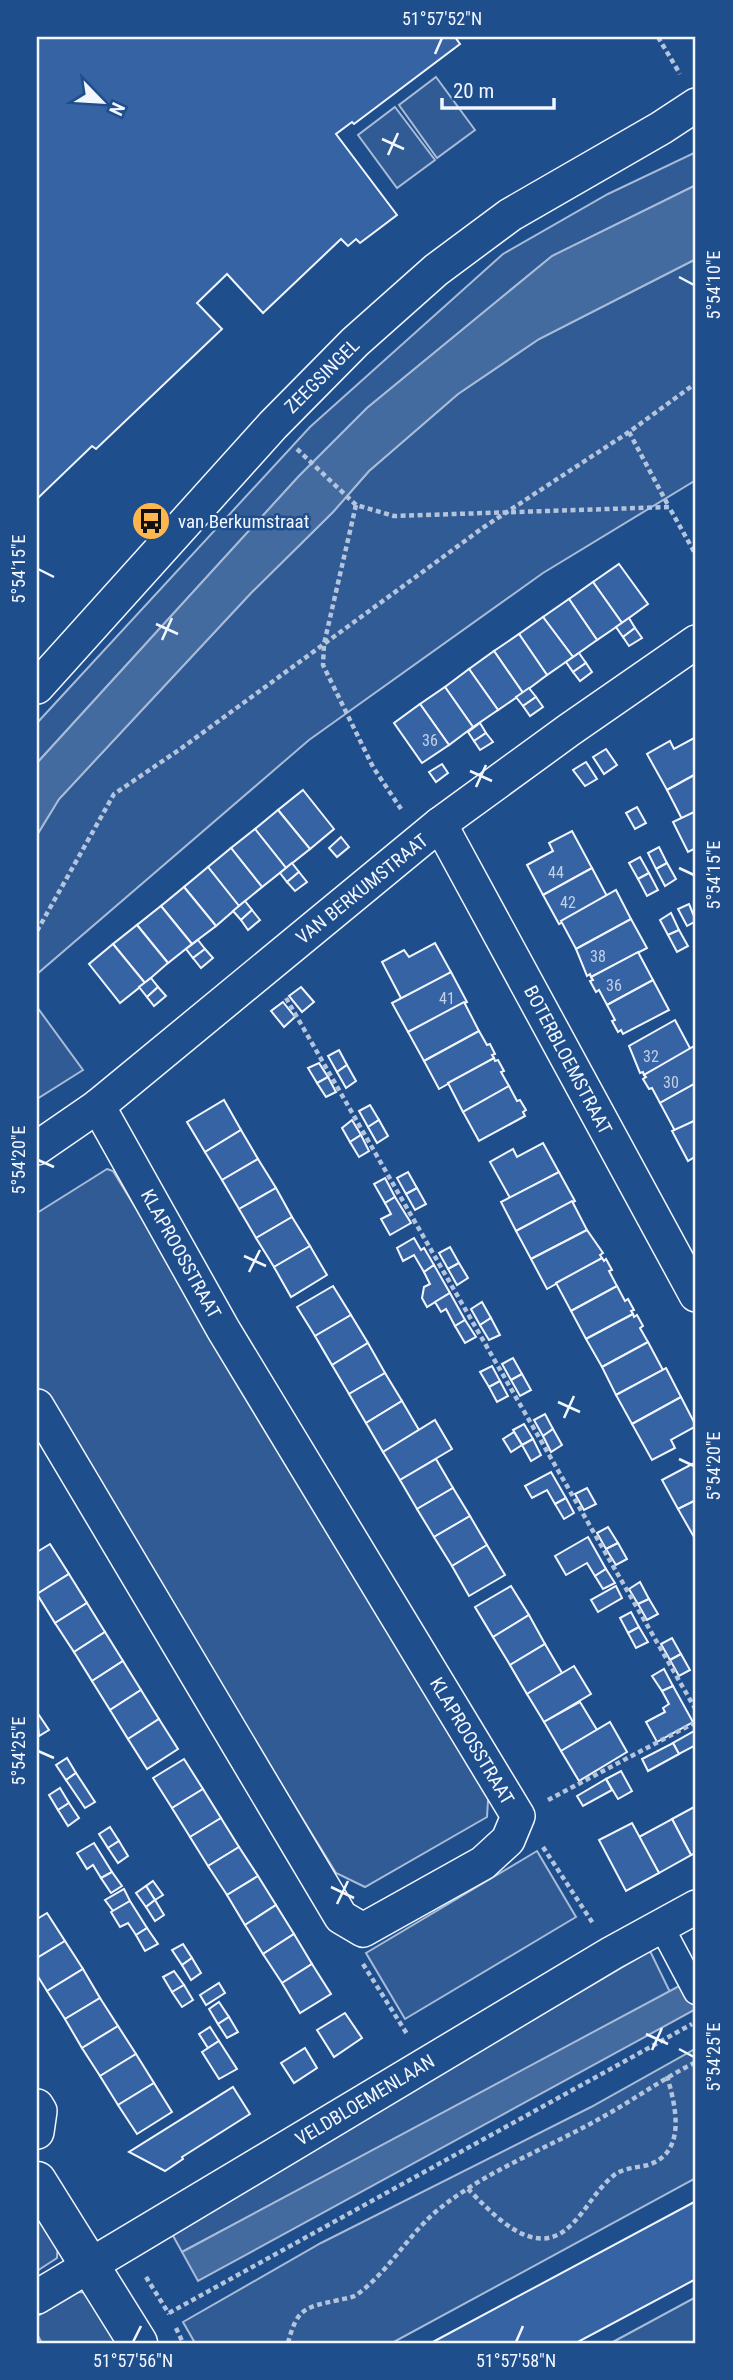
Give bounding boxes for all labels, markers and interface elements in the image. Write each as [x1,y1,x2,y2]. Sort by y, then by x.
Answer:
text: 51°57'52"N [402,8,482,29]
north arrow [66,66,136,136]
scale bar [442,66,554,110]
text: 20 m [453,79,494,103]
text: N [104,99,130,119]
text: 5°54'10"E [703,250,724,320]
street label: ZEEGSINGEL [280,334,364,418]
bus stop icon: van Berkumstraat [130,500,172,542]
place label: van Berkumstraat [178,510,309,533]
text: 5°54'15"E [8,534,29,604]
house number: 36 [422,731,438,750]
street label: VAN BERKUMSTRAAT [292,829,433,949]
text: 5°54'15"E [703,840,724,910]
house number: 44 [548,863,564,882]
house number: 42 [560,893,576,912]
house number: 38 [590,947,606,966]
house number: 36 [606,976,622,995]
street label: BOTERBLOEMSTRAAT [519,982,617,1139]
house number: 41 [439,989,455,1008]
house number: 32 [643,1047,659,1066]
house number: 30 [663,1073,679,1092]
text: 5°54'20"E [8,1125,29,1195]
street label: KLAPROOSSTRAAT [136,1185,226,1323]
text: 5°54'20"E [703,1431,724,1501]
street label: KLAPROOSSTRAAT [425,1673,519,1809]
text: 5°54'25"E [8,1716,29,1786]
text: 5°54'25"E [703,2022,724,2092]
street label: VELDBLOEMENLAAN [291,2049,439,2151]
text: 51°57'56"N [93,2350,173,2371]
text: 51°57'58"N [476,2350,556,2371]

